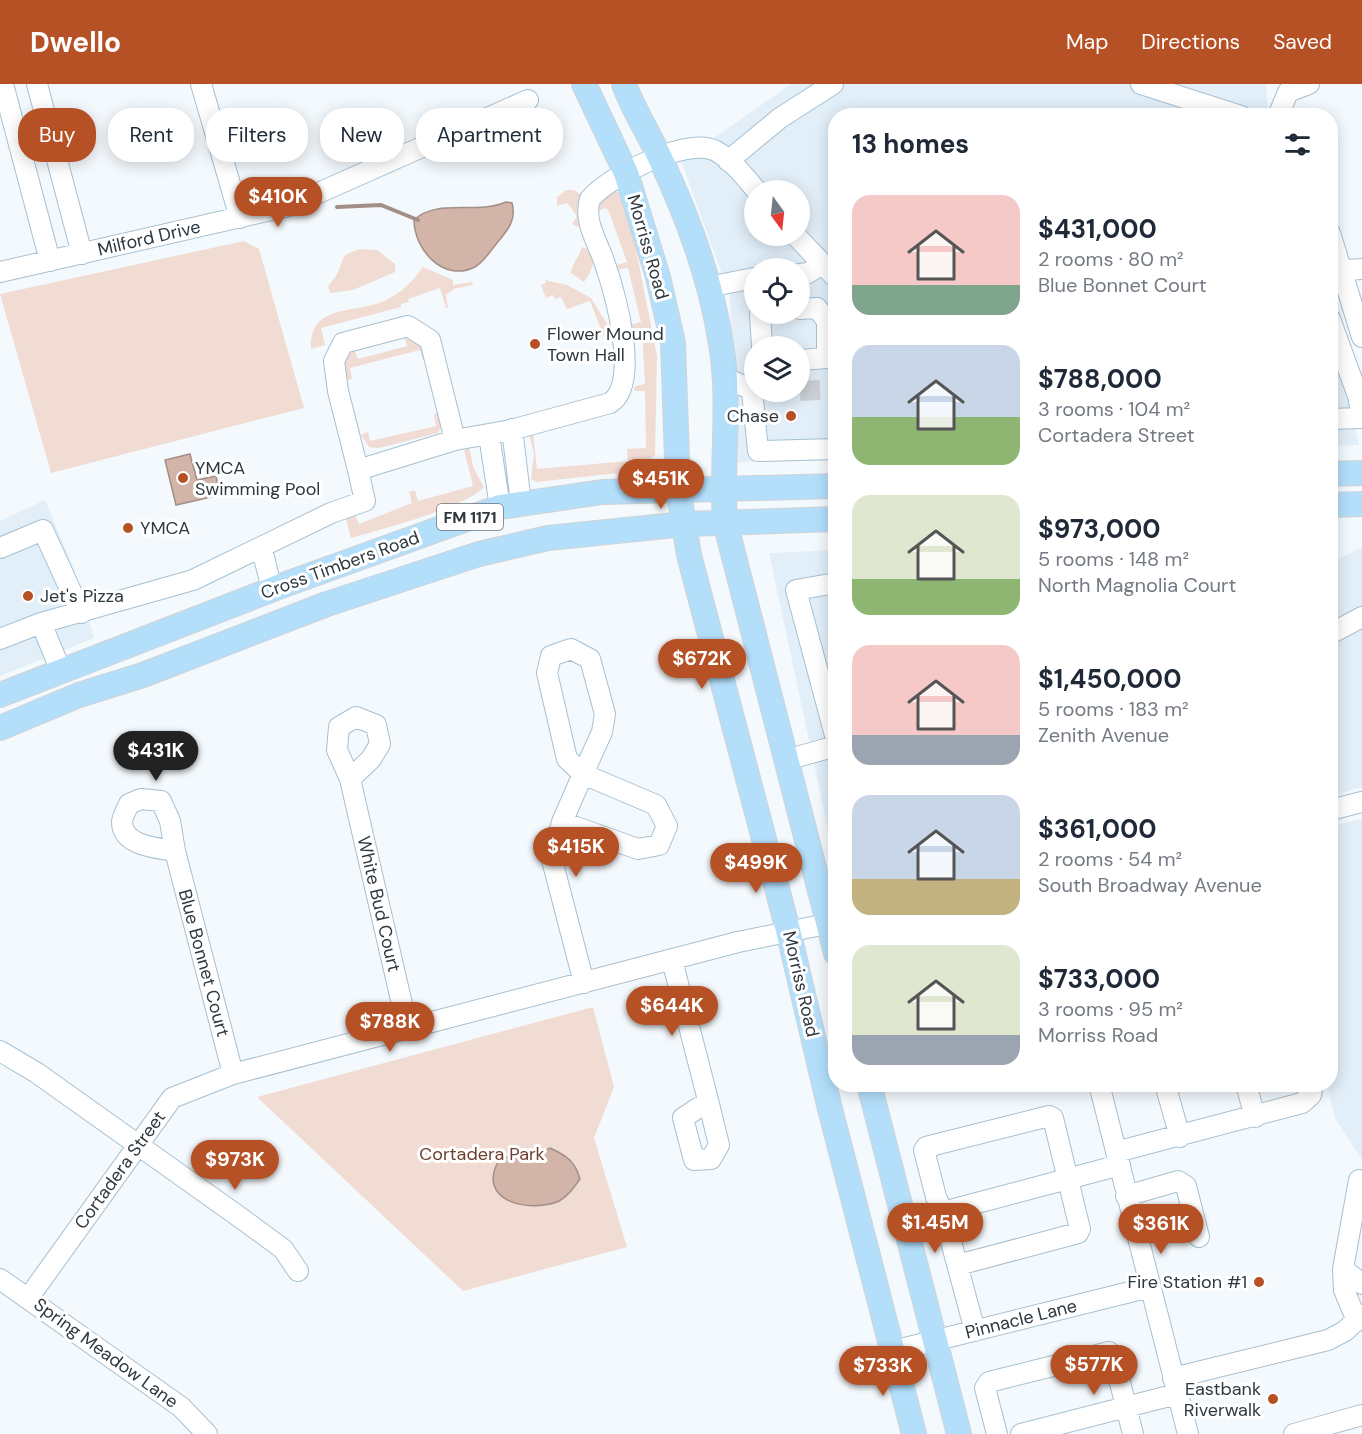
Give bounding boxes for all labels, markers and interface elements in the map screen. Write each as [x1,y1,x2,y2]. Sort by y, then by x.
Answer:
text: Dwello [30,24,121,61]
text: Map [1066,28,1108,56]
text: Directions [1141,28,1240,56]
text: Saved [1273,28,1332,56]
chip: Buy [18,108,96,162]
chip: Rent [108,108,194,162]
chip: Filters [206,108,308,162]
chip: New [320,108,404,162]
chip: Apartment [416,108,563,162]
text: 13 homes [852,127,969,161]
icon: filters [1281,128,1314,161]
pin: $410K [236,177,320,228]
north arrow [744,180,810,246]
map controls [744,180,810,402]
text: $410K [248,183,308,209]
street label: Morriss Road [622,192,674,302]
text: $431,000 [1038,212,1157,246]
street label: Milford Drive [95,215,203,261]
icon: home [900,219,972,291]
text: 2 rooms · 80 m² [1038,246,1184,272]
button: locate [744,258,810,324]
text: Blue Bonnet Court [1038,272,1207,298]
place label: Flower Mound Town Hall [547,322,664,367]
button: layers [744,336,810,402]
marker: Flower Mound Town Hall [528,337,542,351]
text: $788,000 [1038,362,1162,396]
icon: home [900,369,972,441]
text: 3 rooms · 104 m² [1038,396,1190,422]
place label: Chase [727,404,779,428]
marker: Chase [784,409,798,423]
text: Cortadera Street [1038,422,1195,448]
place label: YMCA Swimming Pool [195,456,320,501]
pin: $451K [619,459,703,510]
text: $451K [632,465,690,491]
marker: YMCA Swimming Pool [176,471,190,485]
road number: FM 1171 [437,504,503,530]
text: $973,000 [1038,512,1161,546]
place label: YMCA [140,516,190,540]
icon: home [900,519,972,591]
marker: YMCA [121,521,135,535]
street label: Cross Timbers Road [257,525,423,605]
text: 5 rooms · 148 m² [1038,546,1189,572]
text: North Magnolia Court [1038,572,1236,598]
place label: Jet's Pizza [40,584,124,608]
marker: Jet's Pizza [21,589,35,603]
pin: $672K [660,639,744,690]
text: $672K [672,645,732,671]
text: $1,450,000 [1038,662,1181,696]
icon: home [900,669,972,741]
text: 5 rooms · 183 m² [1038,696,1189,722]
text: Zenith Avenue [1038,722,1169,748]
pin: $431K [114,731,198,782]
text: $431K [127,737,185,763]
text: $361,000 [1038,812,1157,846]
icon: home [900,819,972,891]
pin: $415K [534,827,618,878]
text: $415K [547,833,605,859]
street label: White Bud Court [352,834,406,974]
pin: $499K [714,843,798,894]
text: 2 rooms · 54 m² [1038,846,1182,872]
text: $499K [724,849,788,875]
text: South Broadway Avenue [1038,872,1262,898]
street label: Blue Bonnet Court [173,887,235,1039]
street label: Morriss Road [777,929,825,1039]
text: $733,000 [1038,962,1160,996]
icon: home [900,969,972,1041]
pin: $644K [630,986,714,1037]
text: $644K [640,992,704,1018]
text: 3 rooms · 95 m² [1038,996,1183,1022]
pin: $788K [348,1002,432,1053]
text: $788K [359,1008,421,1034]
text: Morriss Road [1038,1022,1158,1048]
street label: Cortadera Street [69,1106,171,1234]
pin: $973K [193,1140,277,1191]
park label: Cortadera Park [419,1142,545,1166]
text: $973K [205,1146,265,1172]
pin: $1.45M [886,1203,984,1254]
pin: $361K [1119,1204,1203,1255]
text: $1.45M [901,1209,969,1235]
text: $361K [1132,1210,1190,1236]
place label: Fire Station #1 [1127,1270,1247,1294]
marker: Fire Station #1 [1252,1275,1266,1289]
street label: Spring Meadow Lane [29,1292,183,1414]
street label: Pinnacle Lane [963,1294,1079,1344]
pin: $577K [1052,1345,1136,1396]
pin: $733K [841,1346,925,1397]
text: $577K [1065,1351,1123,1377]
text: $733K [853,1352,913,1378]
place label: Eastbank Riverwalk [1184,1377,1261,1422]
marker: Eastbank Riverwalk [1266,1392,1280,1406]

